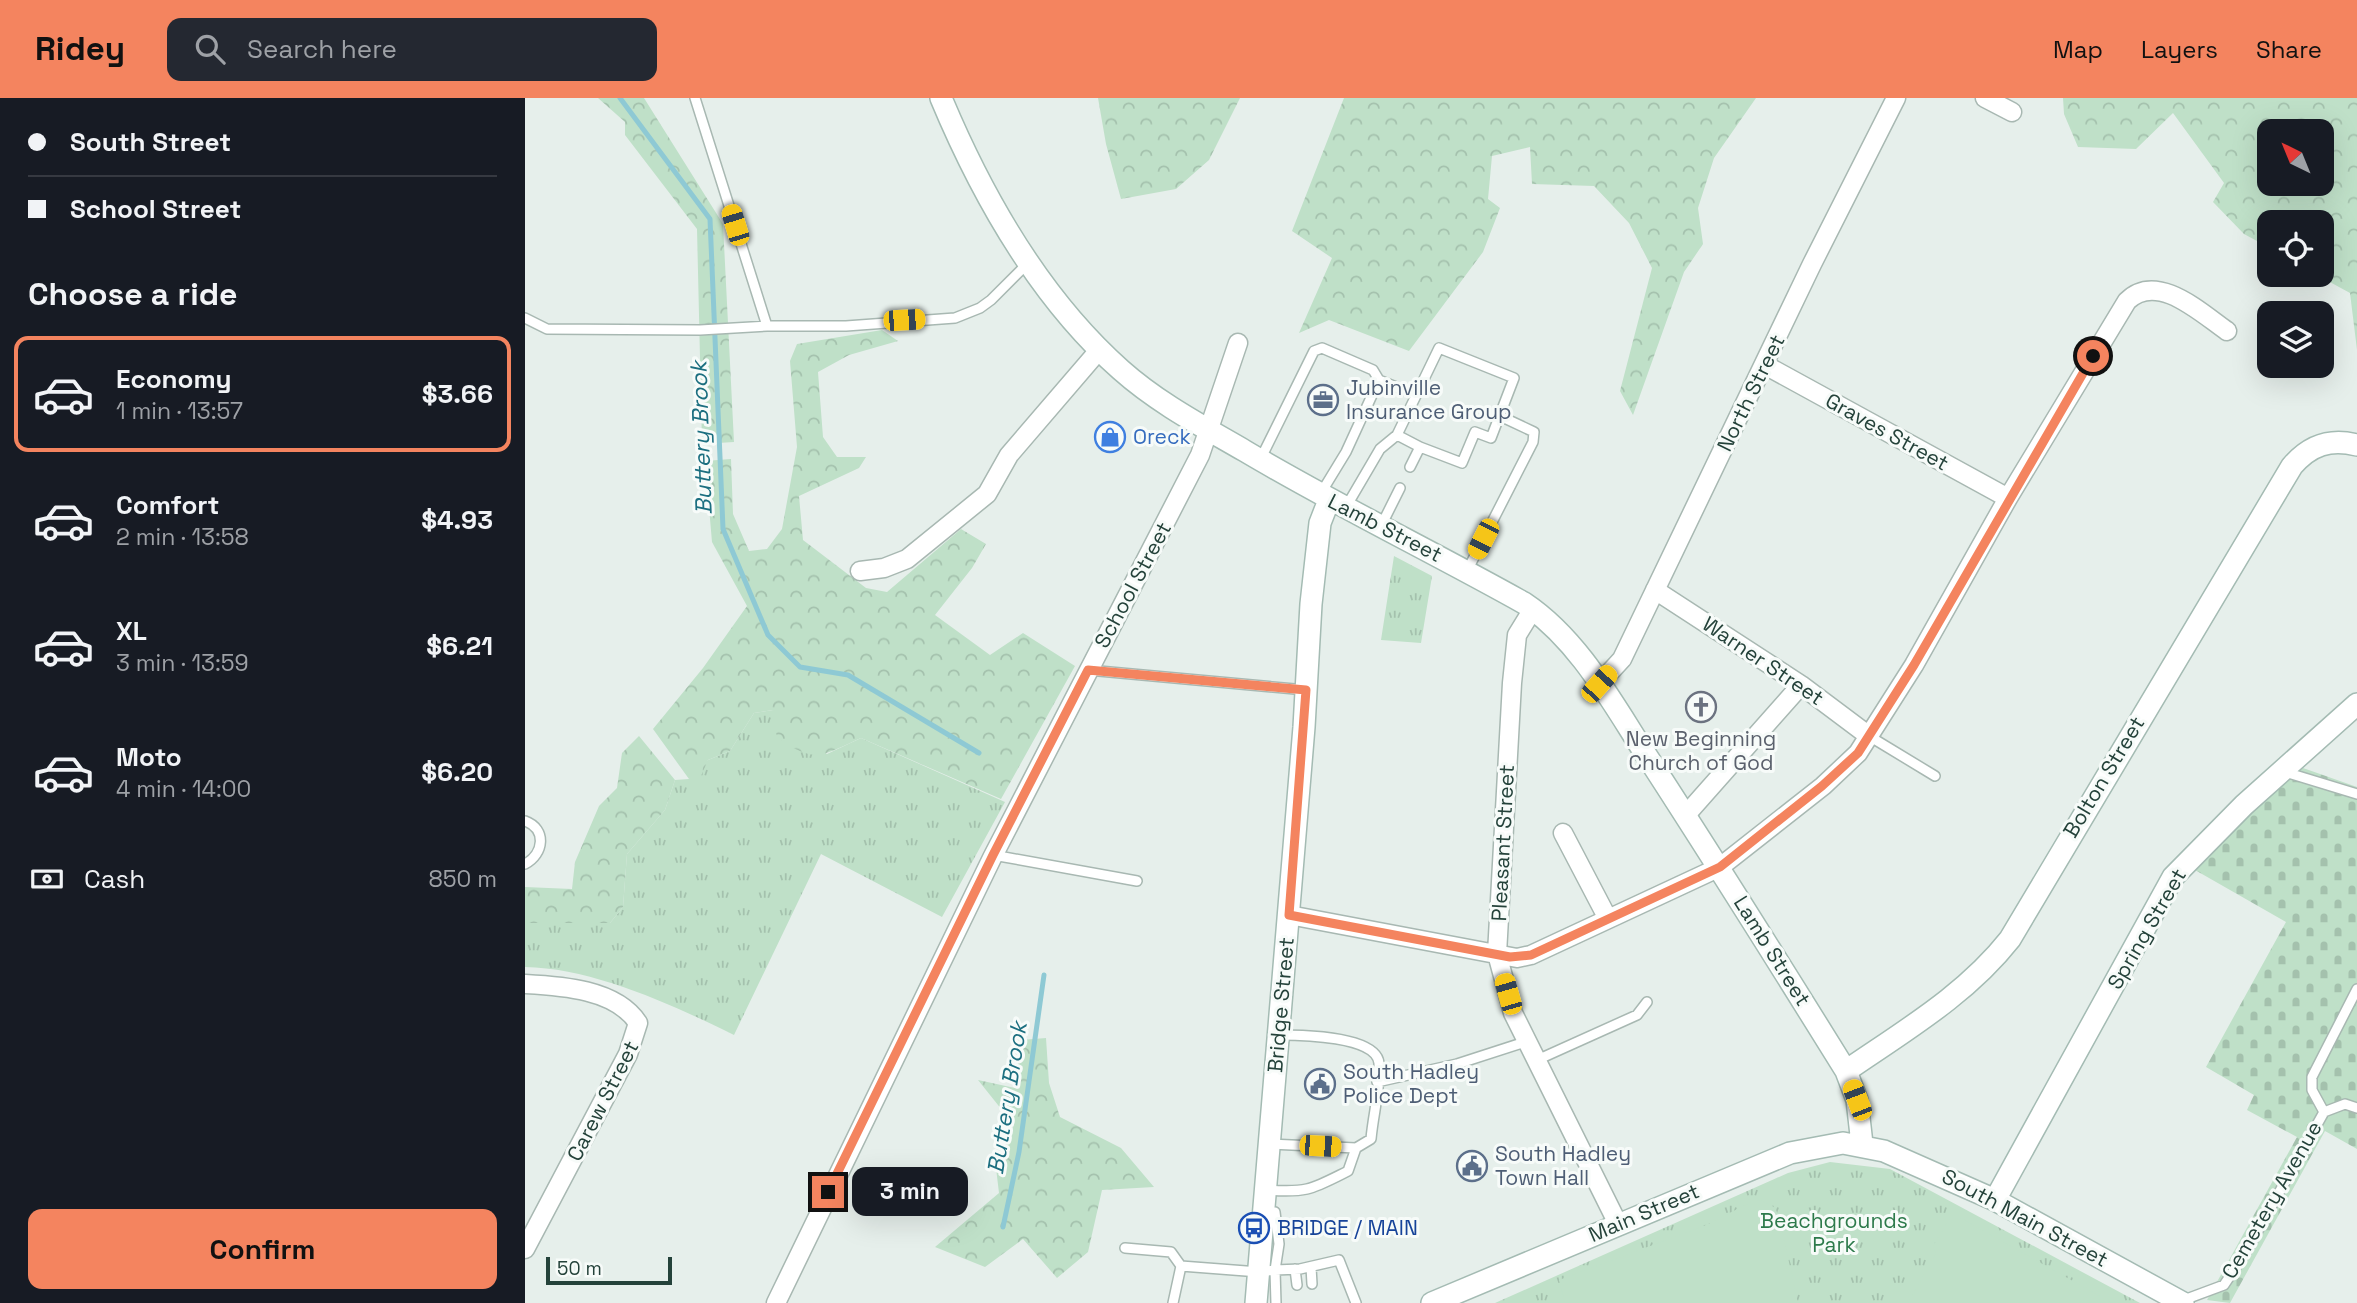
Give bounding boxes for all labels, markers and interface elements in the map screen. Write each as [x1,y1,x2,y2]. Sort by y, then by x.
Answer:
search box [167,18,657,81]
text: Ridey [35,28,125,70]
icon: search [191,30,229,68]
text: Search here [247,32,397,66]
text: Map [2053,34,2103,65]
text: Layers [2141,34,2218,65]
text: Share [2256,34,2322,65]
north arrow [2257,119,2335,196]
map controls [2257,119,2334,378]
text: South Street [70,125,231,159]
text: School Street [70,192,241,226]
car [719,202,752,248]
button: locate [2257,210,2334,287]
text: Choose a ride [28,274,238,314]
button: layers [2257,301,2334,378]
car [883,308,926,332]
street label: North Street [1711,330,1791,456]
route start [2077,340,2109,372]
water label: Buttery Brook [683,358,719,515]
text: Economy [116,362,232,396]
icon: car [32,363,95,426]
place label: Jubinville Insurance Group [1346,374,1512,425]
text: $3.66 [422,377,493,411]
office icon: Jubinville Insurance Group [1306,383,1340,417]
street label: Graves Street [1821,387,1954,477]
text: 1 min · 13:57 [116,396,243,426]
shop icon: Oreck [1093,420,1127,454]
place label: Oreck [1133,423,1191,450]
street label: Lamb Street [1324,487,1447,568]
text: Comfort [116,488,219,522]
icon: car [32,489,95,552]
text: $4.93 [421,503,493,537]
car [1465,516,1502,562]
street label: School Street [1088,517,1177,652]
text: 2 min · 13:58 [116,522,249,552]
street label: Warner Street [1697,610,1829,711]
text: XL [116,614,147,648]
icon: car [32,615,95,678]
text: $6.21 [426,629,493,663]
text: 3 min · 13:59 [116,648,249,678]
car [1578,661,1621,707]
church icon: New Beginning Church of God [1684,690,1718,724]
street label: Bolton Street [2057,711,2150,842]
place label: New Beginning Church of God [1626,725,1776,776]
text: Moto [116,740,182,774]
icon: car [32,741,95,804]
text: $6.20 [421,755,493,789]
street label: Pleasant Street [1485,764,1520,922]
text: 4 min · 14:00 [116,774,251,804]
icon: cash [28,860,66,898]
text: Cash [84,862,145,896]
street label: Spring Street [2101,863,2192,994]
text: 850 m [428,864,497,894]
street label: Lamb Street [1728,891,1817,1011]
street label: Bridge Street [1261,936,1300,1074]
car [1493,971,1524,1017]
water label: Buttery Brook [980,1017,1034,1176]
street label: Carew Street [561,1036,644,1166]
place label: South Hadley Police Dept [1343,1058,1479,1109]
public building icon: South Hadley Police Dept [1303,1067,1337,1101]
car [1840,1077,1875,1123]
street label: Cemetery Avenue [2215,1116,2328,1283]
car [1299,1134,1342,1158]
place label: South Hadley Town Hall [1495,1140,1631,1191]
public building icon: South Hadley Town Hall [1455,1149,1489,1183]
street label: South Main Street [1937,1162,2113,1273]
callout: 3 min [853,1168,968,1216]
route end [812,1176,844,1208]
text: 3 min [880,1176,940,1206]
street label: Main Street [1584,1177,1703,1248]
park label: Beachgrounds Park [1760,1207,1908,1258]
button: Confirm [28,1209,497,1289]
bus stop icon: BRIDGE / MAIN [1237,1211,1271,1245]
place label: BRIDGE / MAIN [1277,1214,1418,1241]
scale bar [546,1254,672,1286]
text: 50 m [557,1256,602,1281]

